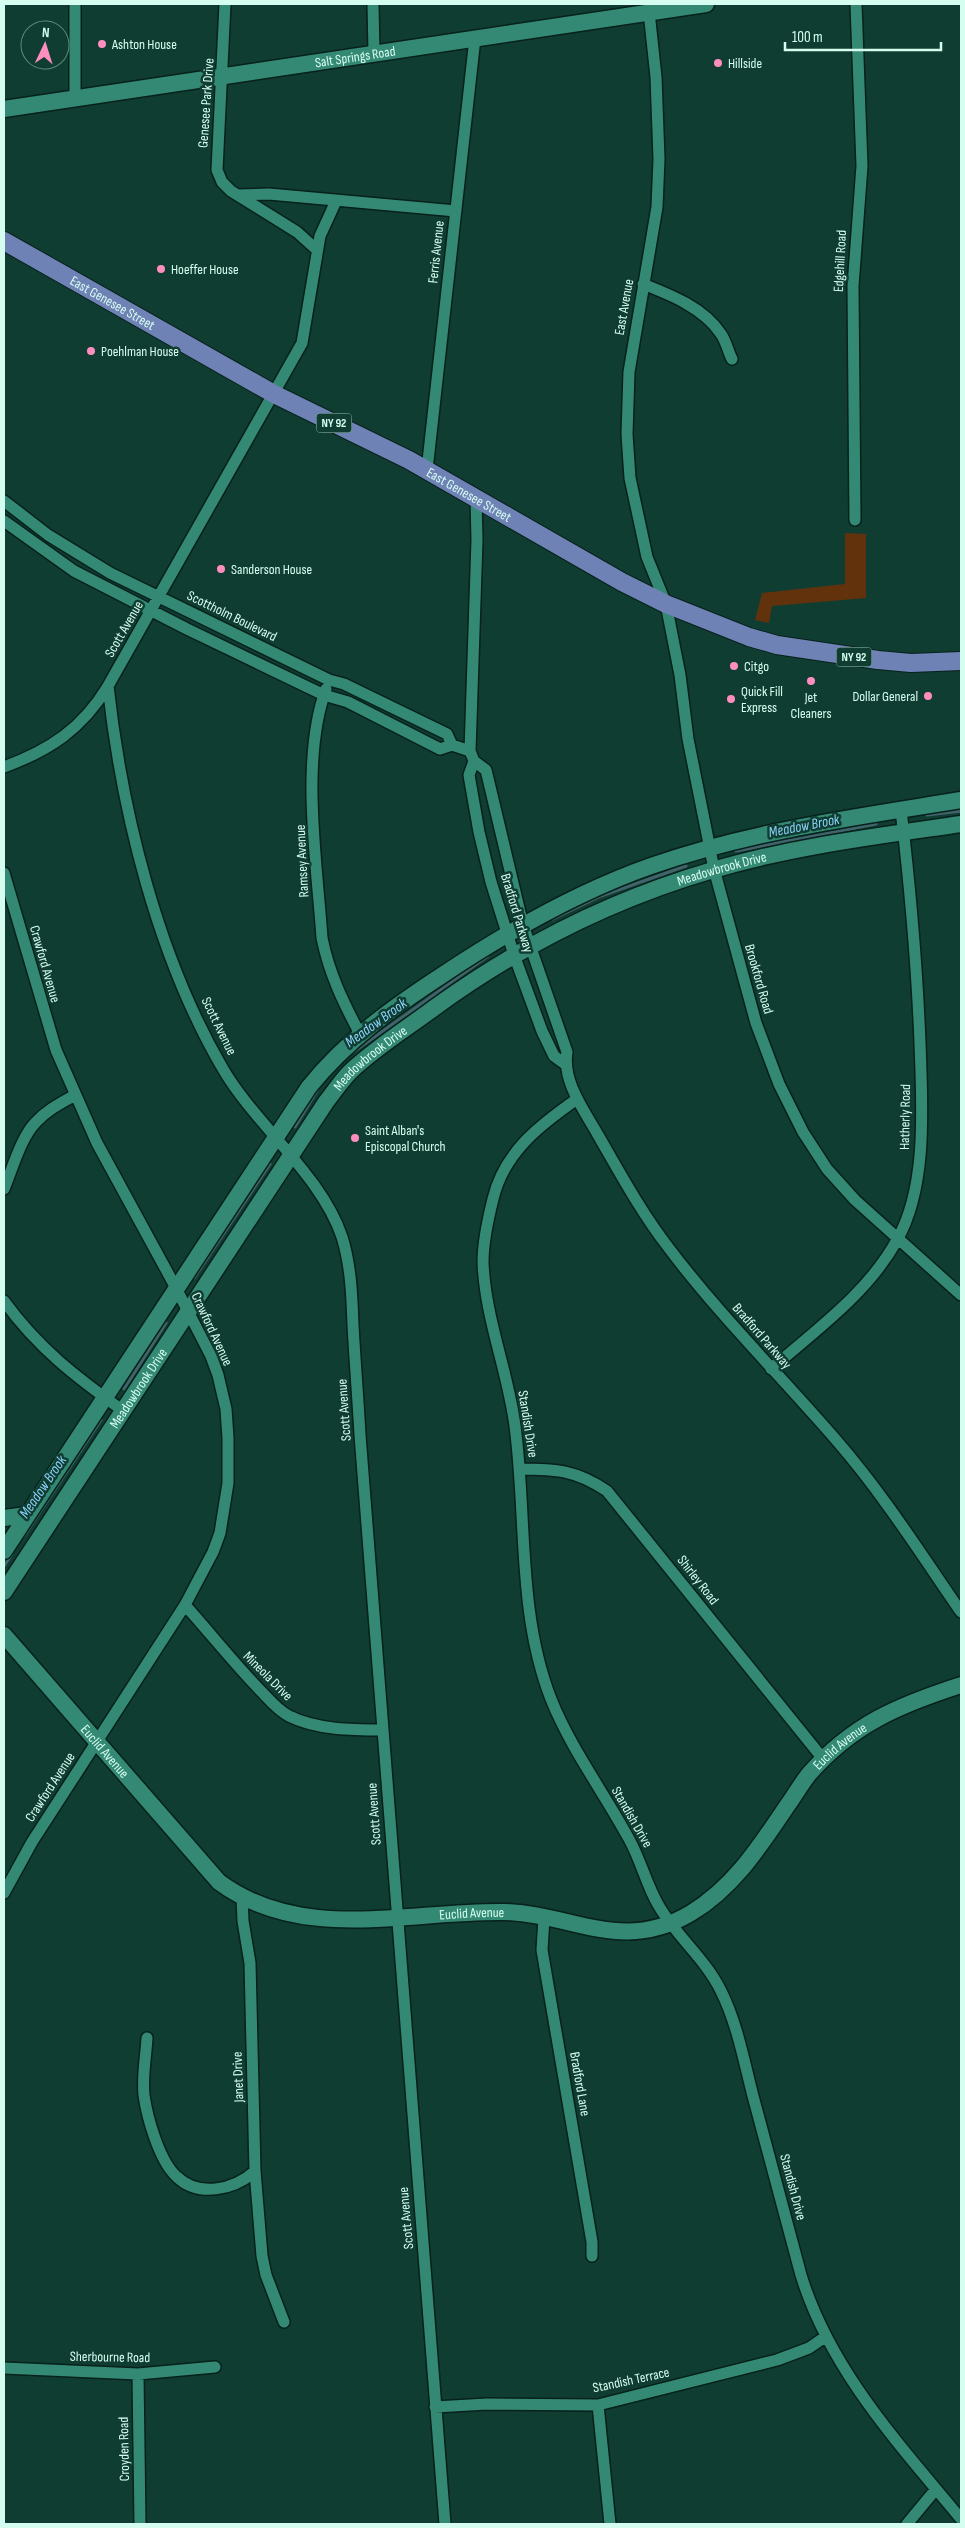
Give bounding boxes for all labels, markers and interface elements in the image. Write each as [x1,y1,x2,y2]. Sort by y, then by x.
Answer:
north arrow [20,20,70,70]
scale bar [785,20,941,52]
text: N [42,24,50,41]
text: 100 m [792,28,823,47]
place label: Ashton House [111,36,177,53]
marker: Ashton House [96,38,108,50]
street label: Salt Springs Road [314,42,397,71]
place label: Hillside [728,55,762,72]
marker: Hillside [712,57,724,69]
street label: Genesee Park Drive [194,58,218,148]
street label: Ferris Avenue [424,220,448,284]
street label: Edgehill Road [830,229,850,292]
place label: Hoeffer House [171,261,239,278]
marker: Hoeffer House [155,263,167,275]
street label: East Genesee Street [67,272,158,333]
street label: East Avenue [611,278,637,336]
place label: Poehlman House [101,343,179,360]
marker: Poehlman House [85,345,97,357]
road number: NY 92 [316,413,352,432]
street label: East Genesee Street [424,464,515,525]
place label: Sanderson House [231,561,312,578]
marker: Sanderson House [215,563,227,575]
street label: Scottholm Boulevard [184,587,280,645]
street label: Scott Avenue [101,598,147,660]
road number: NY 92 [836,648,872,666]
place label: Citgo [744,658,769,675]
marker: Citgo [728,660,740,672]
marker: Jet Cleaners [805,675,817,687]
place label: Quick Fill Express [741,683,783,716]
place label: Dollar General [852,688,918,705]
place label: Jet Cleaners [791,689,831,722]
marker: Dollar General [922,690,934,702]
marker: Quick Fill Express [725,693,737,705]
water label: Meadow Brook [767,810,841,842]
street label: Ramsey Avenue [292,824,312,898]
street label: Meadowbrook Drive [675,848,768,889]
street label: Bradford Parkway [497,872,537,955]
street label: Crawford Avenue [26,924,64,1004]
street label: Brookford Road [741,942,777,1016]
street label: Scott Avenue [198,994,240,1058]
water label: Meadow Brook [341,994,411,1052]
street label: Meadowbrook Drive [329,1022,410,1094]
street label: Hatherly Road [896,1084,914,1150]
place label: Saint Alban's Episcopal Church [365,1122,446,1155]
marker: Saint Alban's Episcopal Church [349,1132,361,1144]
street label: Crawford Avenue [188,1289,236,1369]
street label: Bradford Parkway [729,1300,796,1373]
street label: Meadowbrook Drive [106,1345,170,1431]
street label: Scott Avenue [333,1378,355,1442]
street label: Standish Drive [514,1389,542,1459]
water label: Meadow Brook [15,1452,71,1522]
street label: Shirley Road [674,1552,723,1608]
street label: Mineola Drive [240,1648,296,1704]
street label: Euclid Avenue [809,1719,870,1773]
street label: Euclid Avenue [77,1721,133,1781]
street label: Crawford Avenue [21,1749,79,1825]
street label: Scott Avenue [363,1782,385,1846]
street label: Standish Drive [608,1783,656,1851]
street label: Euclid Avenue [439,1903,504,1923]
street label: Janet Drive [229,2051,247,2104]
street label: Bradford Lane [566,2051,594,2117]
street label: Standish Drive [776,2152,810,2222]
street label: Scott Avenue [395,2186,417,2250]
street label: Sherbourne Road [70,2348,150,2366]
street label: Standish Terrace [591,2364,671,2396]
street label: Croyden Road [115,2416,133,2481]

